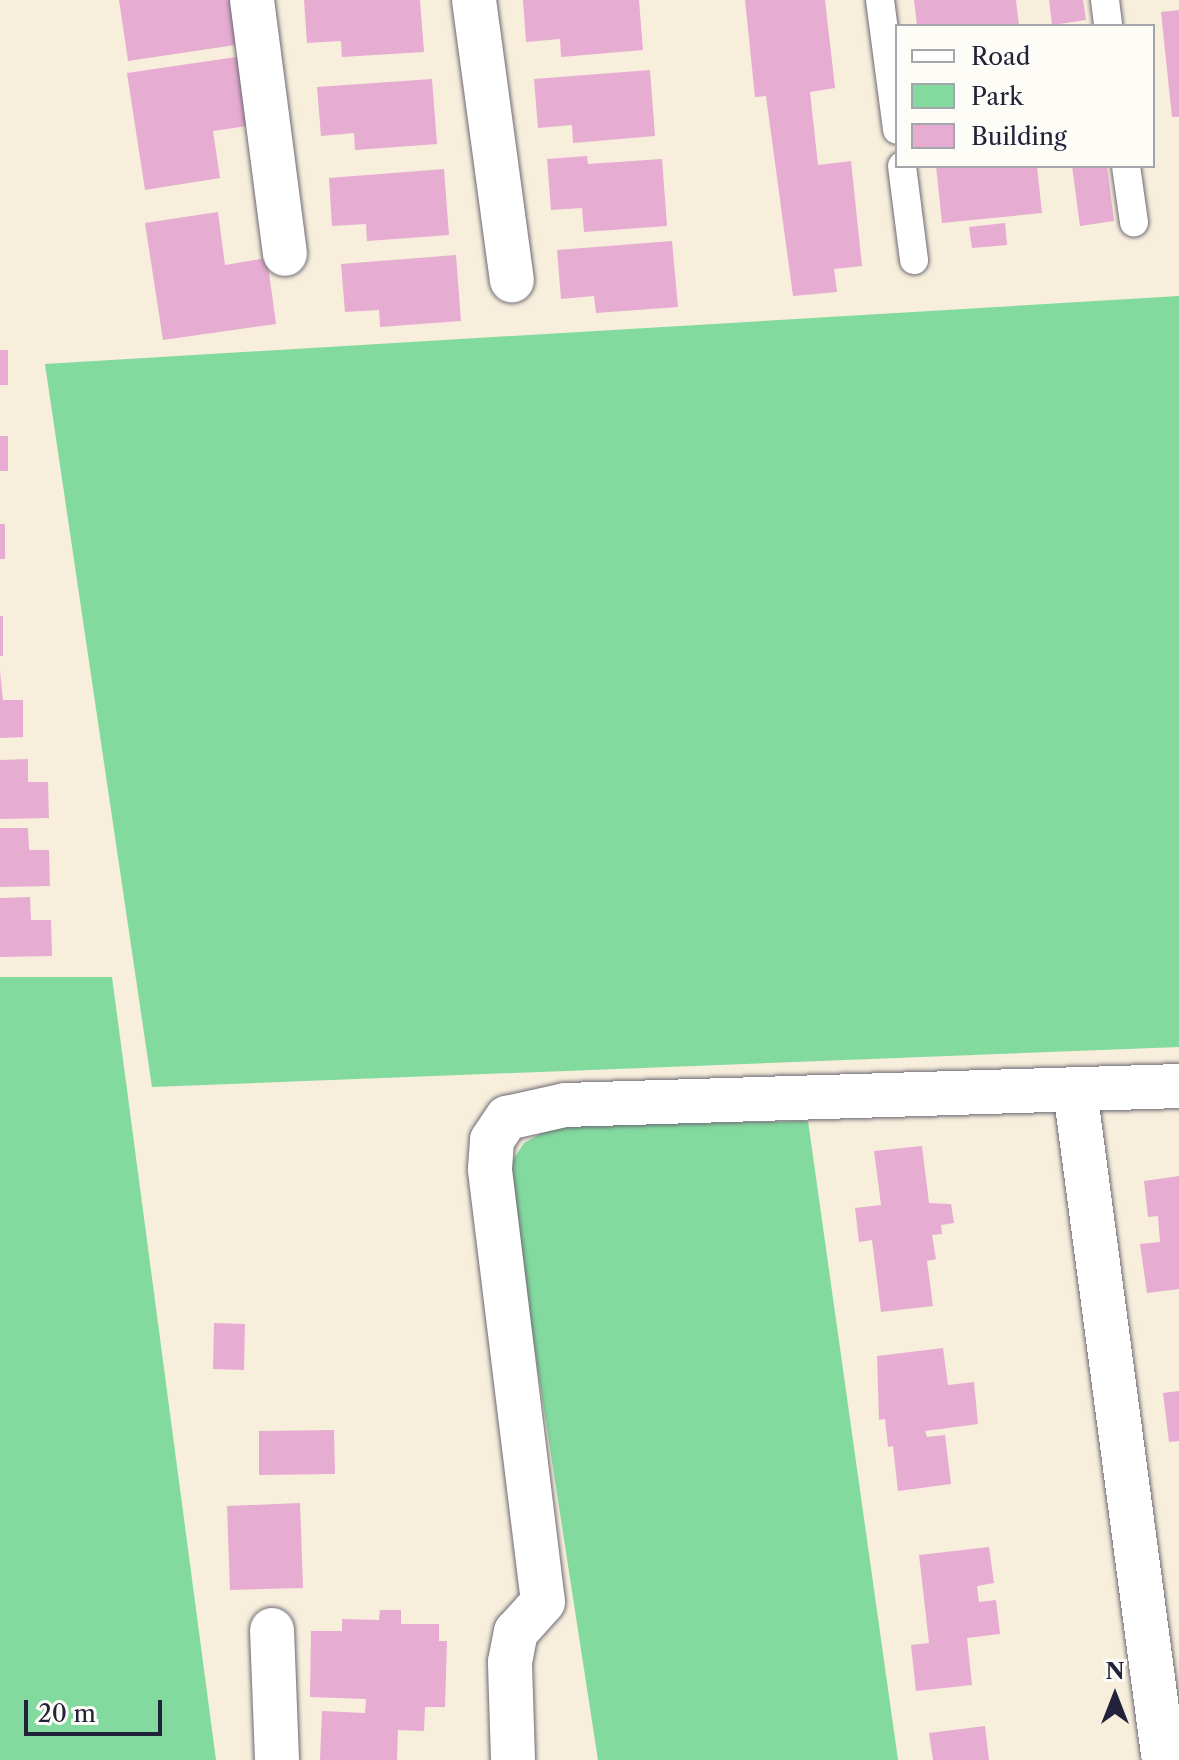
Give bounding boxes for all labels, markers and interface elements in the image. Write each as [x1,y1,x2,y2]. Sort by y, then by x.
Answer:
legend [895,24,1155,168]
text: Road [971,42,1030,71]
text: Park [971,82,1023,111]
text: Building [971,122,1067,151]
north arrow [1075,1656,1155,1736]
text: N [1105,1658,1125,1685]
scale bar [28,1684,166,1734]
text: 20 m [38,1699,96,1728]

